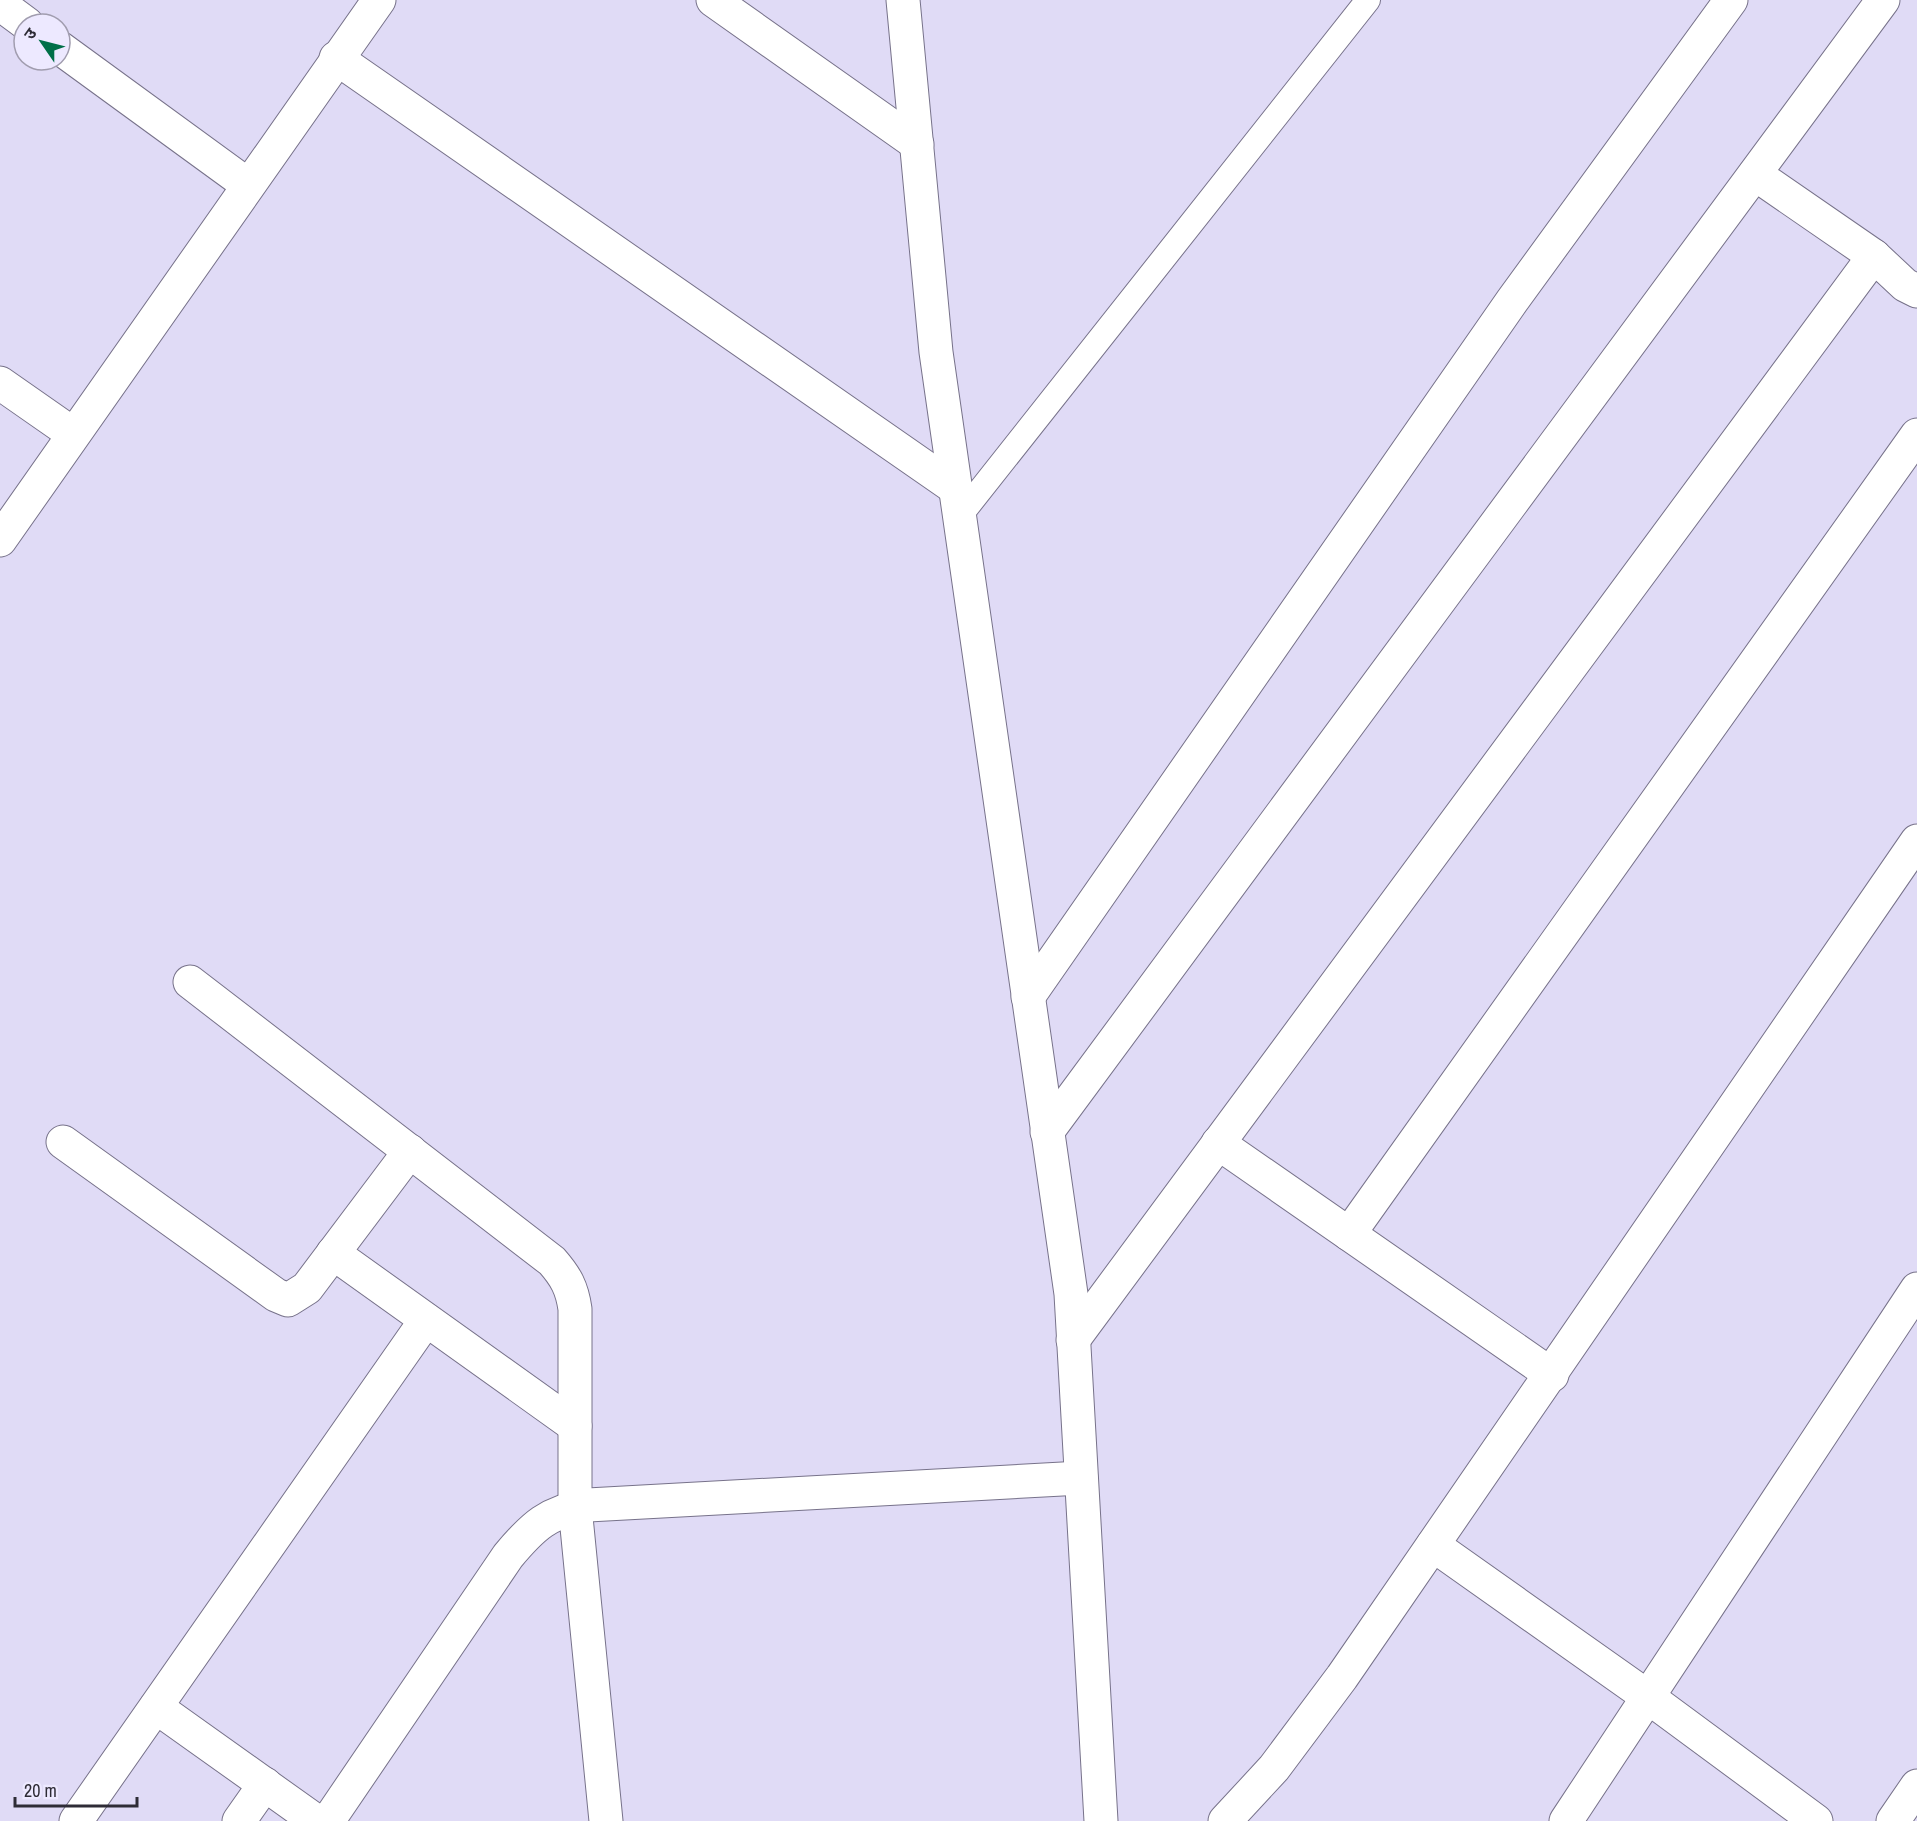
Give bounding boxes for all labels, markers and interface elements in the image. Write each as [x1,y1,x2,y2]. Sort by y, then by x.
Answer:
north arrow [12,12,72,72]
text: उ [18,23,42,44]
scale bar [15,1770,136,1808]
text: 20 m [24,1778,57,1803]

